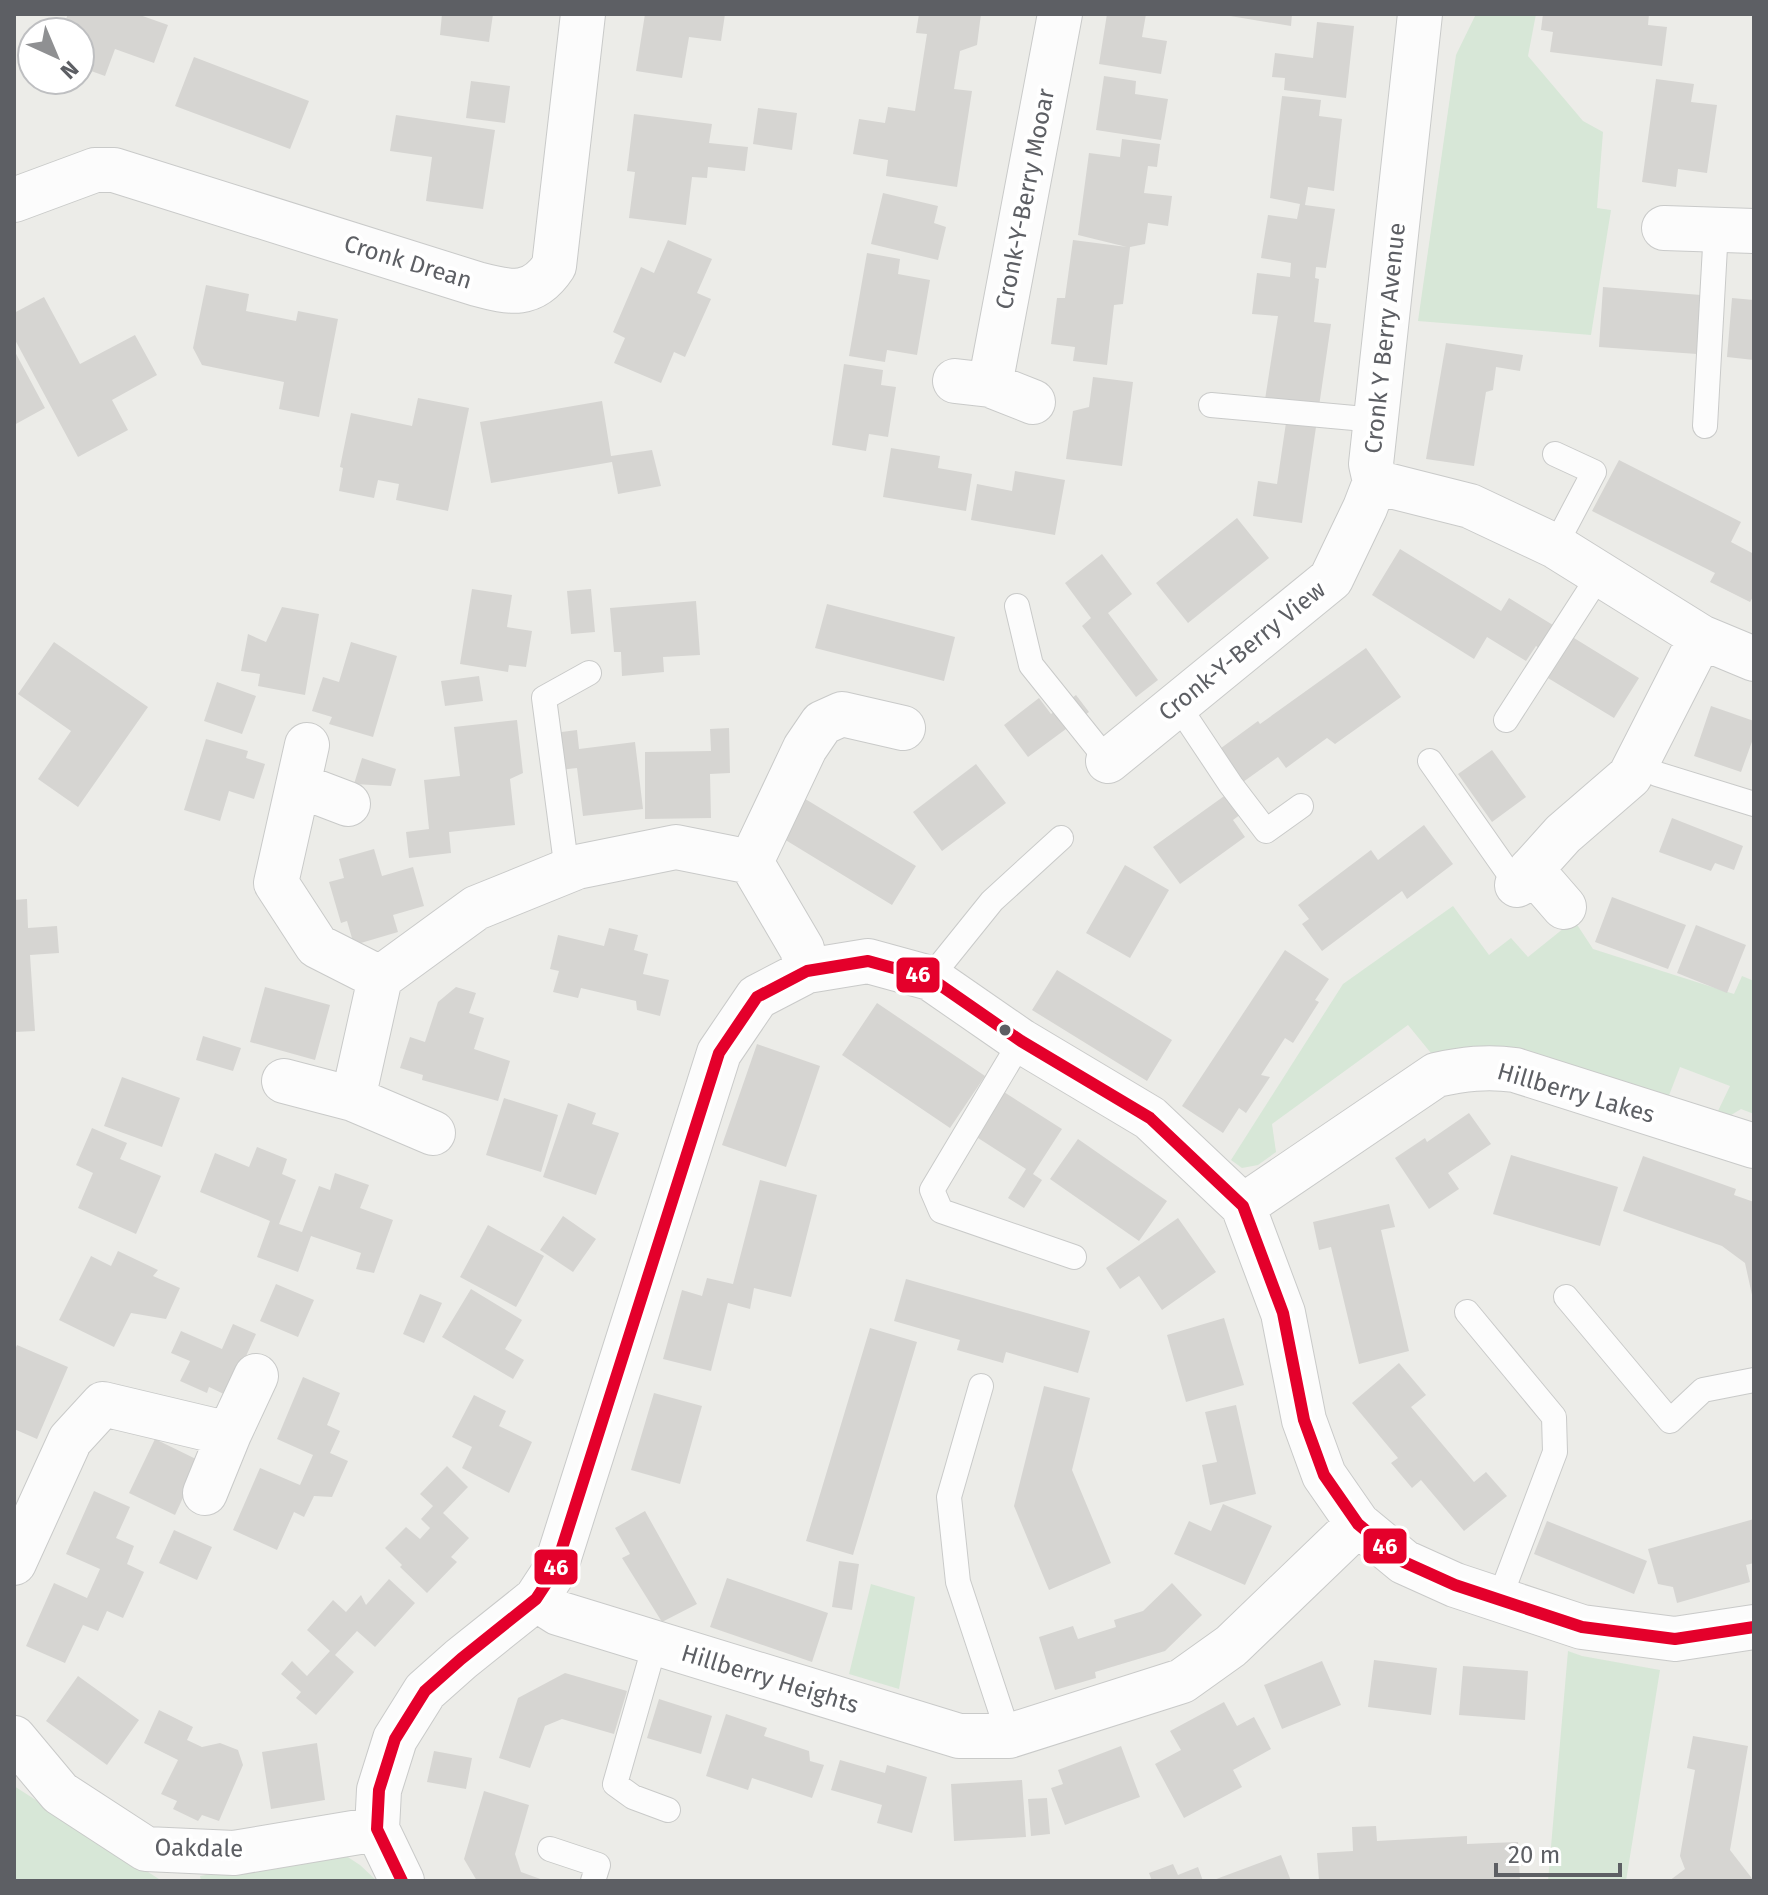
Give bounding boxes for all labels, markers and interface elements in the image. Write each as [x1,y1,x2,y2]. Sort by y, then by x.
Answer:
north arrow [16,16,96,96]
text: N [55,55,84,85]
street label: Cronk-Y-Berry Mooar [990,86,1060,312]
street label: Cronk Y Berry Avenue [1359,221,1411,455]
street label: Cronk Drean [341,229,475,295]
street label: Cronk-Y-Berry View [1153,575,1331,727]
line badge: 46 [895,956,941,994]
text: 46 [906,961,930,988]
unlabelled marker [997,1022,1013,1038]
street label: Hillberry Lakes [1494,1057,1658,1129]
line badge: 46 [1362,1527,1408,1565]
text: 46 [1373,1533,1397,1560]
line badge: 46 [533,1548,579,1586]
text: 46 [544,1554,568,1581]
street label: Hillberry Heights [678,1639,862,1719]
scale bar [1496,1827,1620,1877]
street label: Oakdale [154,1833,244,1863]
text: 20 m [1508,1841,1560,1869]

